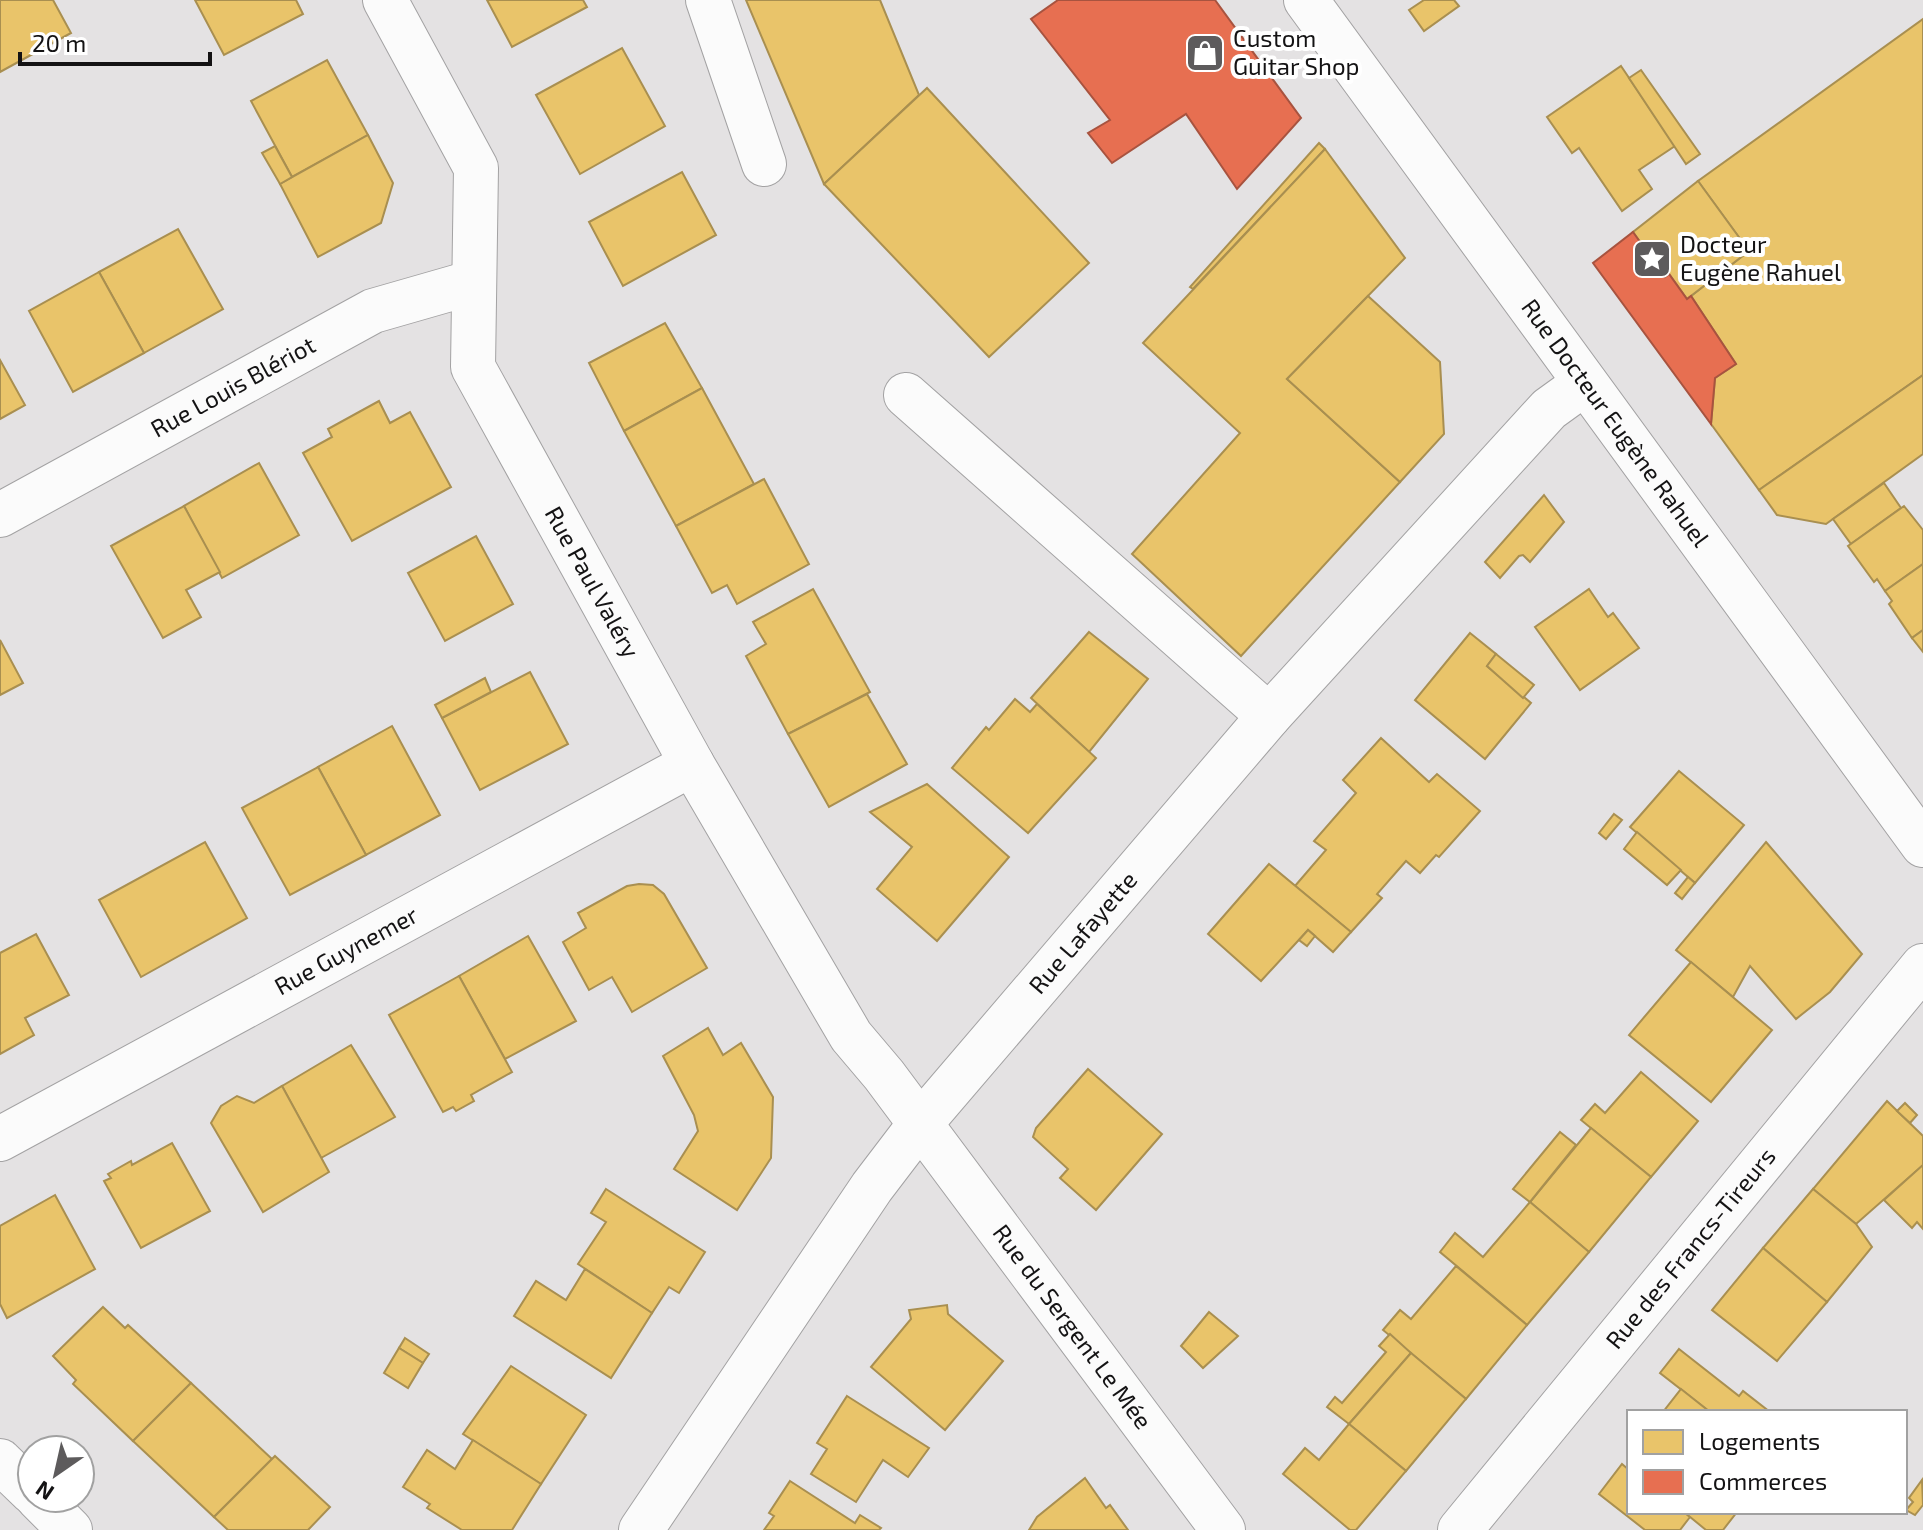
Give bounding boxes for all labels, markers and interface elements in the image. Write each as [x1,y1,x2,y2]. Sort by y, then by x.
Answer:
scale bar [20,16,210,66]
place label: Custom Guitar Shop [1233,23,1359,80]
text: 20 m [32,28,86,57]
shop icon: Custom Guitar Shop [1184,32,1226,74]
place label: Docteur Eugène Rahuel [1680,229,1841,286]
place icon: Docteur Eugène Rahuel [1631,238,1673,280]
street label: Rue Docteur Eugène Rahuel [1516,293,1716,552]
street label: Rue Louis Blériot [145,329,320,443]
street label: Rue Paul Valéry [540,501,647,663]
street label: Rue Lafayette [1022,865,1142,999]
street label: Rue Guynemer [269,899,423,1001]
street label: Rue des Francs-Tireurs [1599,1141,1781,1354]
street label: Rue du Sergent Le Mée [987,1218,1159,1434]
legend [1627,1410,1907,1514]
text: Logements [1699,1426,1820,1455]
north arrow [16,1434,96,1514]
text: Commerces [1699,1466,1827,1495]
text: N [30,1476,58,1507]

